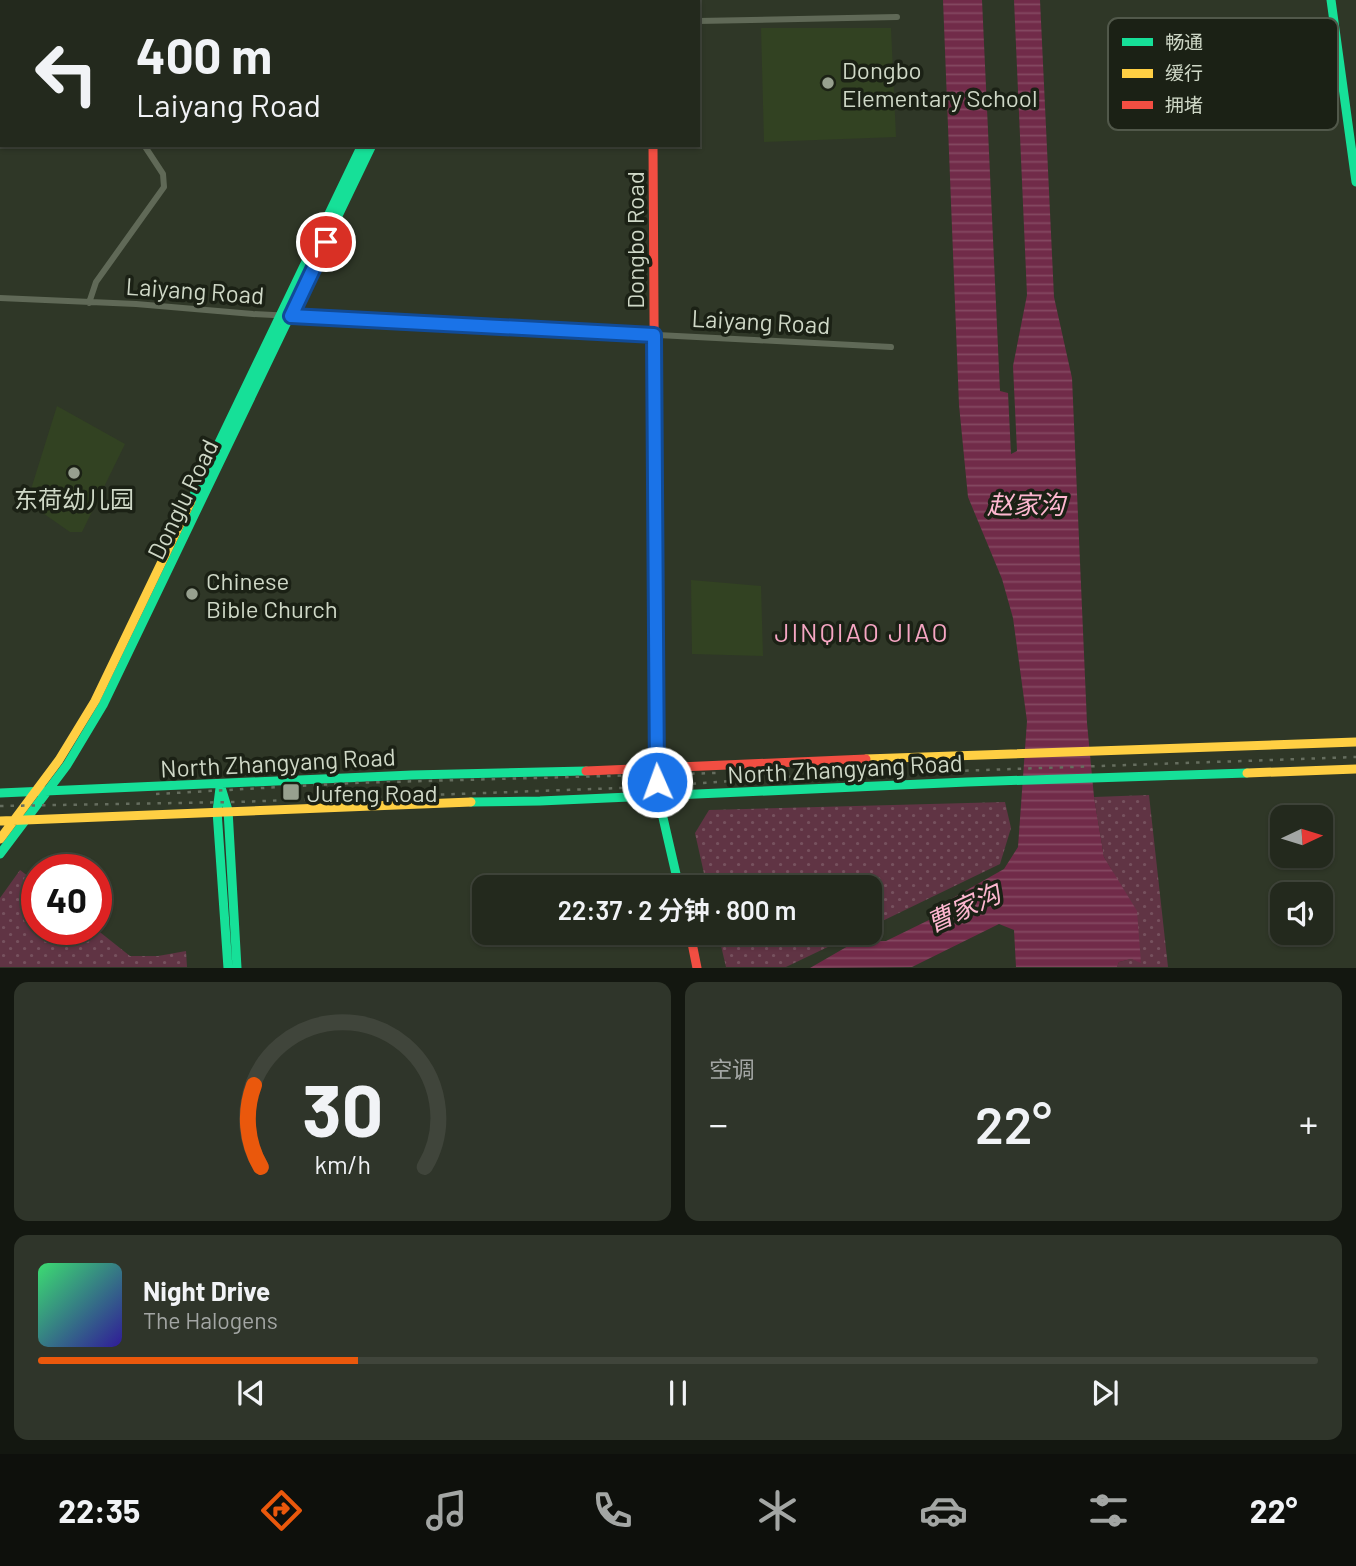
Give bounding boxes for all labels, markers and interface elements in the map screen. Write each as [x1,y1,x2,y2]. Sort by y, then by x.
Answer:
legend [1108,18,1338,130]
text: 400 m [136,25,272,84]
icon: left [21,28,112,119]
text: 畅通 [1165,30,1203,53]
place label: Dongbo Elementary School [842,55,1037,112]
text: 缓行 [1165,61,1203,84]
marker: Dongbo Elementary School [820,75,836,91]
text: Laiyang Road [136,85,321,123]
text: 拥堵 [1165,93,1203,116]
street label: Dongbo Road [620,171,649,309]
pin [296,212,356,272]
icon: arrive [307,223,345,261]
street label: Laiyang Road [125,271,265,309]
street label: Laiyang Road [691,303,831,339]
street label: Donglu Road [140,434,224,564]
marker: 东荷幼儿园 [66,465,82,481]
place label: 东荷幼儿园 [14,484,134,513]
water label: 赵家沟 [987,488,1068,519]
place label: Chinese Bible Church [206,566,338,623]
marker: Chinese Bible Church [184,586,200,602]
district label: JINQIAO JIAO [774,616,950,647]
street label: North Zhangyang Road [160,741,396,783]
position arrow [620,745,694,819]
street label: North Zhangyang Road [727,747,963,789]
place label: Jufeng Road [307,778,438,807]
marker: Jufeng Road [281,782,301,802]
north arrow [1270,805,1334,868]
map controls [1270,805,1333,945]
speed limit sign: 40 [21,854,112,945]
water label: 曹家沟 [921,875,1008,938]
button: sound [1270,882,1333,945]
text: 22:37 · 2 分钟 · 800 m [558,894,796,925]
text: 空调 [709,1055,755,1083]
text: 30 [302,1065,383,1153]
text: 22° [975,1092,1052,1154]
text: − [709,1100,728,1146]
text: + [1299,1100,1318,1146]
text: km/h [314,1149,371,1179]
text: Night Drive [143,1275,270,1306]
text: The Halogens [143,1306,278,1334]
icon: previous [232,1374,270,1412]
icon: pause [659,1374,697,1412]
icon: next [1086,1374,1124,1412]
icon: directions [257,1486,306,1535]
icon: music [422,1486,471,1535]
icon: phone [588,1486,637,1535]
icon: climate [753,1486,802,1535]
icon: car [919,1486,968,1535]
icon: filters [1084,1486,1133,1535]
text: 22:35 [58,1491,140,1529]
text: 22° [1250,1491,1298,1529]

